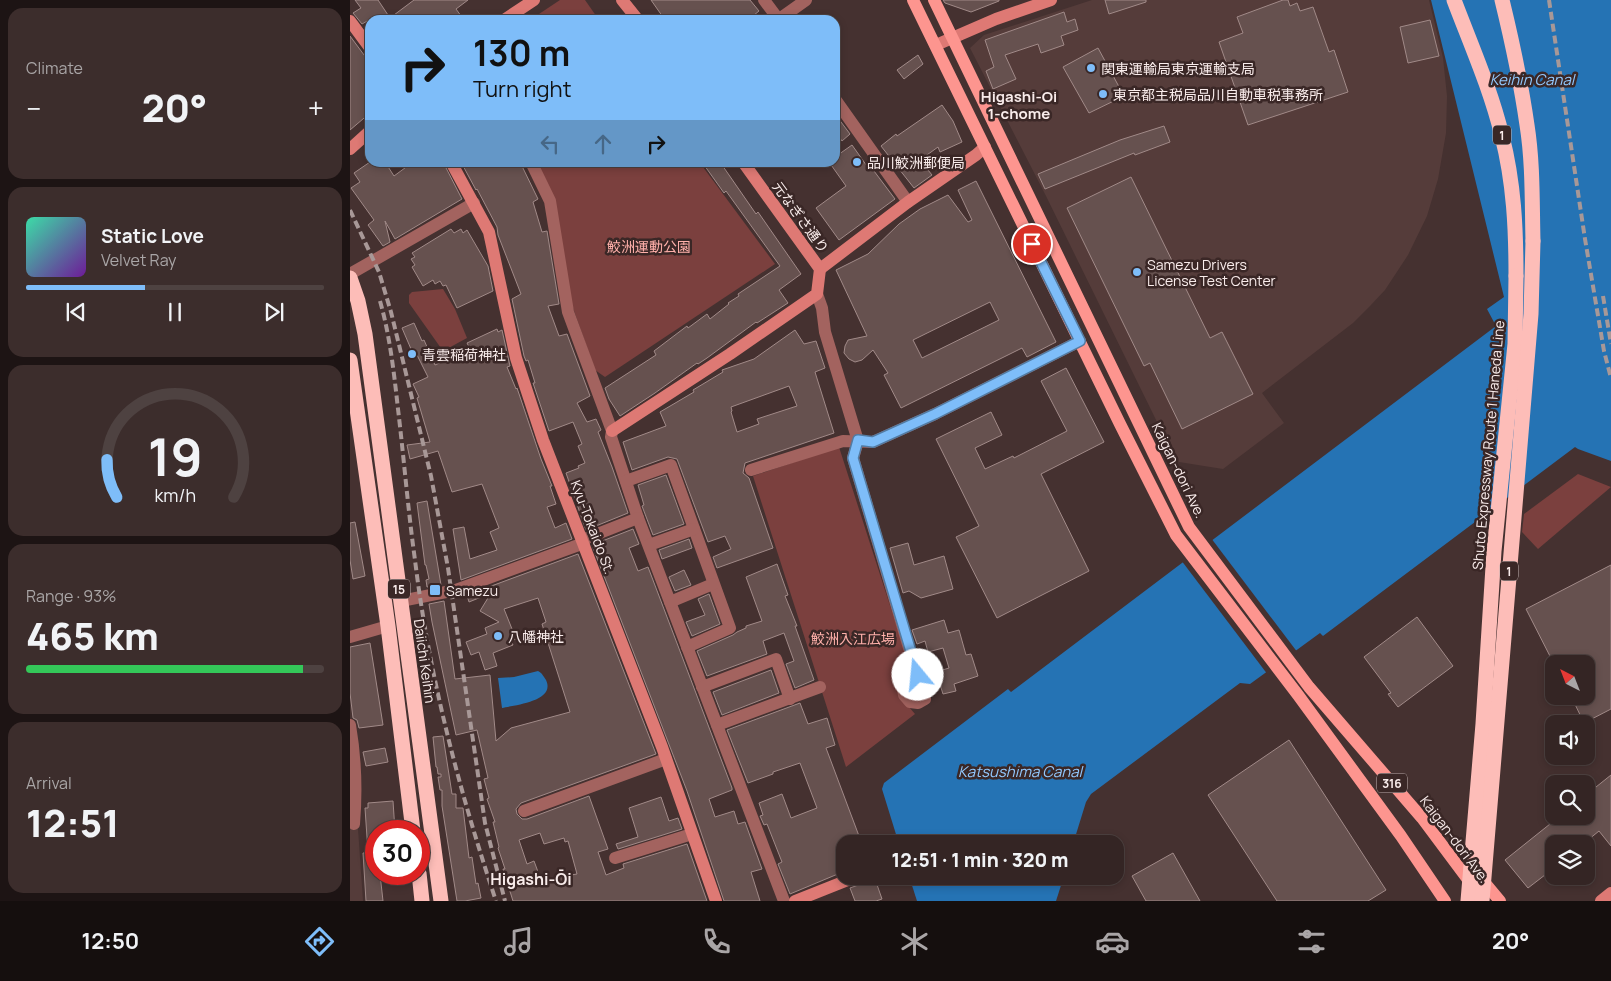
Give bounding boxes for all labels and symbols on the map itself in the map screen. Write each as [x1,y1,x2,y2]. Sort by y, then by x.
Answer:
place label: 関東運輸局東京運輸支局 [1101,59,1255,78]
marker: 関東運輸局東京運輸支局 [1085,62,1097,74]
water label: Keihin Canal [1490,69,1577,90]
place label: 東京都主税局品川自動車税事務所 [1113,85,1323,104]
district label: Higashi-Oi 1-chome [981,86,1057,124]
marker: 東京都主税局品川自動車税事務所 [1097,88,1109,100]
road number: 1 [1493,126,1511,144]
place label: 品川鮫洲郵便局 [867,153,965,172]
marker: 品川鮫洲郵便局 [851,156,863,168]
street label: 元なぎさ通り [769,177,833,257]
pin [1011,223,1053,265]
park label: 鮫洲運動公園 [607,237,691,256]
place label: Samezu Drivers License Test Center [1147,255,1276,290]
marker: Samezu Drivers License Test Center [1131,266,1143,278]
street label: Shuto Expressway Route 1 Haneda Line [1468,320,1508,570]
place label: 青雲稲荷神社 [422,345,506,364]
marker: 青雲稲荷神社 [406,348,418,360]
street label: Kaigan-dori Ave. [1148,419,1210,521]
street label: Kyu-Tokaido St. [566,477,620,577]
road number: 1 [1500,562,1518,580]
road number: 15 [388,580,410,598]
place label: Samezu [446,581,498,600]
marker: Samezu [428,583,442,597]
street label: Daiichi Keihin [410,618,440,704]
place label: 八幡神社 [508,627,564,646]
park label: 鮫洲入江広場 [811,629,895,648]
marker: 八幡神社 [492,630,504,642]
position arrow [891,648,943,700]
north arrow [1545,655,1595,705]
water label: Katsushima Canal [958,761,1085,782]
road number: 316 [1377,774,1407,792]
street label: Kaigan-dori Ave. [1416,792,1494,886]
speed limit sign: 30 [365,820,430,885]
district label: Higashi-Ōi [490,868,572,890]

